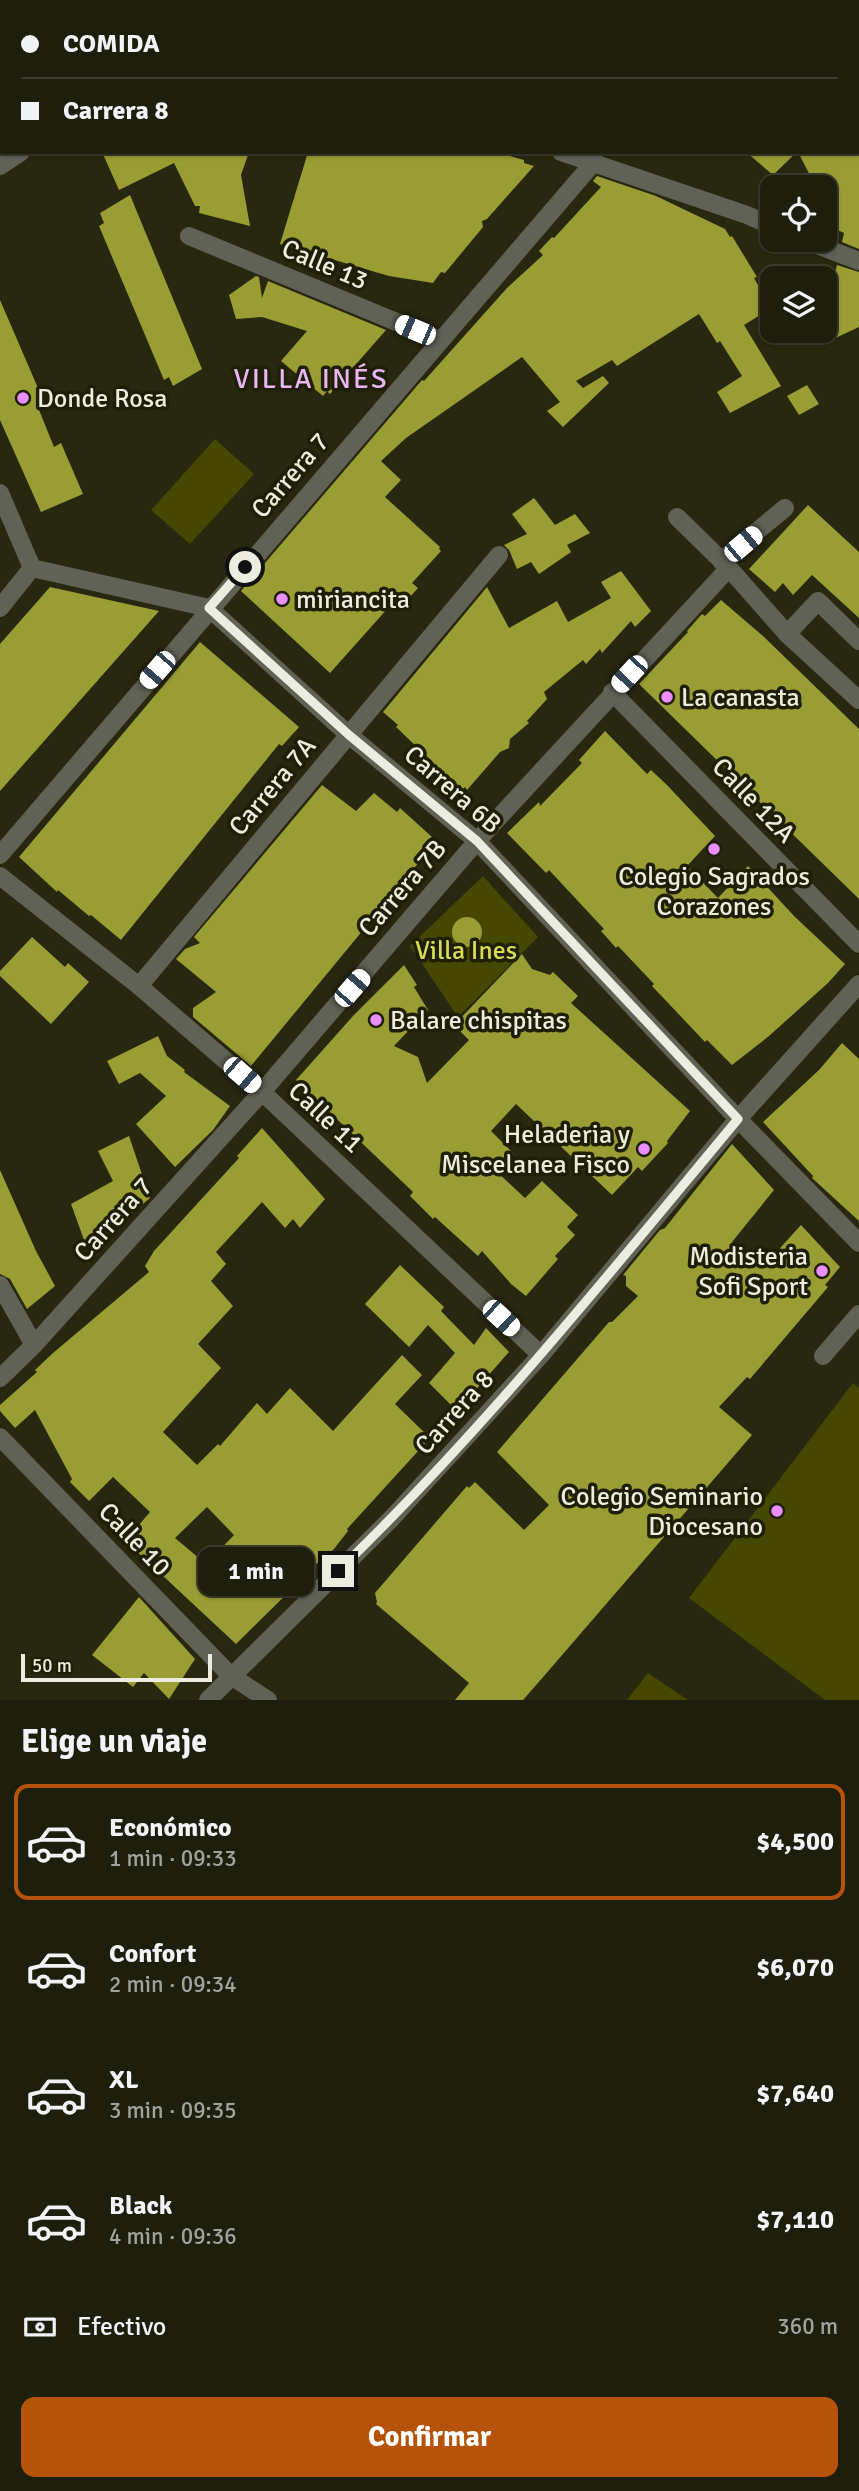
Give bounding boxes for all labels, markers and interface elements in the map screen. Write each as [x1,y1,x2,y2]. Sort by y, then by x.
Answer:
text: COMIDA [63,28,160,60]
text: Carrera 8 [63,95,169,127]
map controls [760,175,837,343]
button: locate [760,175,837,252]
street label: Calle 13 [277,233,372,297]
button: layers [760,266,837,343]
car [392,312,439,348]
district label: VILLA INÉS [234,362,388,396]
place label: Donde Rosa [37,383,167,415]
marker: Donde Rosa [15,390,31,406]
street label: Carrera 7 [245,426,337,525]
car [721,522,766,566]
route start [229,551,261,583]
place label: miriancita [296,584,410,616]
marker: miriancita [274,591,290,607]
car [136,647,179,693]
car [607,651,652,697]
place label: La canasta [681,682,800,714]
marker: La canasta [659,689,675,705]
street label: Carrera 7A [222,731,323,842]
street label: Carrera 6B [397,739,508,841]
street label: Calle 12A [705,751,802,850]
street label: Carrera 7B [352,833,454,944]
marker: Colegio Sagrados Corazones [706,841,722,857]
place label: Colegio Sagrados Corazones [618,861,810,923]
park label: Villa Ines [415,935,517,967]
car [331,965,374,1011]
place label: Balare chispitas [390,1005,567,1037]
marker: Balare chispitas [368,1012,384,1028]
car [220,1053,265,1097]
street label: Calle 11 [281,1075,369,1160]
place label: Heladeria y Miscelanea Fisco [441,1119,630,1181]
marker: Heladeria y Miscelanea Fisco [636,1141,652,1157]
street label: Carrera 7 [67,1171,160,1269]
place label: Modisteria Sofi Sport [689,1241,808,1303]
marker: Modisteria Sofi Sport [814,1263,830,1279]
car [479,1296,524,1340]
street label: Carrera 8 [408,1364,501,1462]
place label: Colegio Seminario Diocesano [560,1481,763,1543]
street label: Calle 10 [91,1496,177,1583]
marker: Colegio Seminario Diocesano [769,1503,785,1519]
callout: 1 min [198,1546,314,1596]
route end [322,1555,354,1587]
text: 1 min [228,1557,284,1586]
scale bar [21,1651,212,1683]
text: 50 m [32,1654,72,1678]
text: Elige un viaje [21,1722,207,1761]
icon: car [25,1811,88,1874]
text: Económico [109,1812,232,1844]
text: $4,500 [756,1826,834,1858]
text: 1 min · 09:33 [109,1844,237,1873]
icon: car [25,1937,88,2000]
text: Confort [109,1938,196,1970]
text: $6,070 [756,1952,834,1984]
text: 2 min · 09:34 [109,1970,237,1999]
icon: car [25,2063,88,2126]
text: XL [109,2064,139,2096]
text: $7,640 [756,2078,834,2110]
text: 3 min · 09:35 [109,2096,237,2125]
icon: car [25,2189,88,2252]
text: Black [109,2190,172,2222]
text: $7,110 [756,2204,834,2236]
text: 4 min · 09:36 [109,2222,237,2251]
icon: cash [21,2308,59,2346]
text: Efectivo [77,2311,166,2343]
text: 360 m [777,2312,838,2341]
button: Confirmar [21,2397,838,2477]

